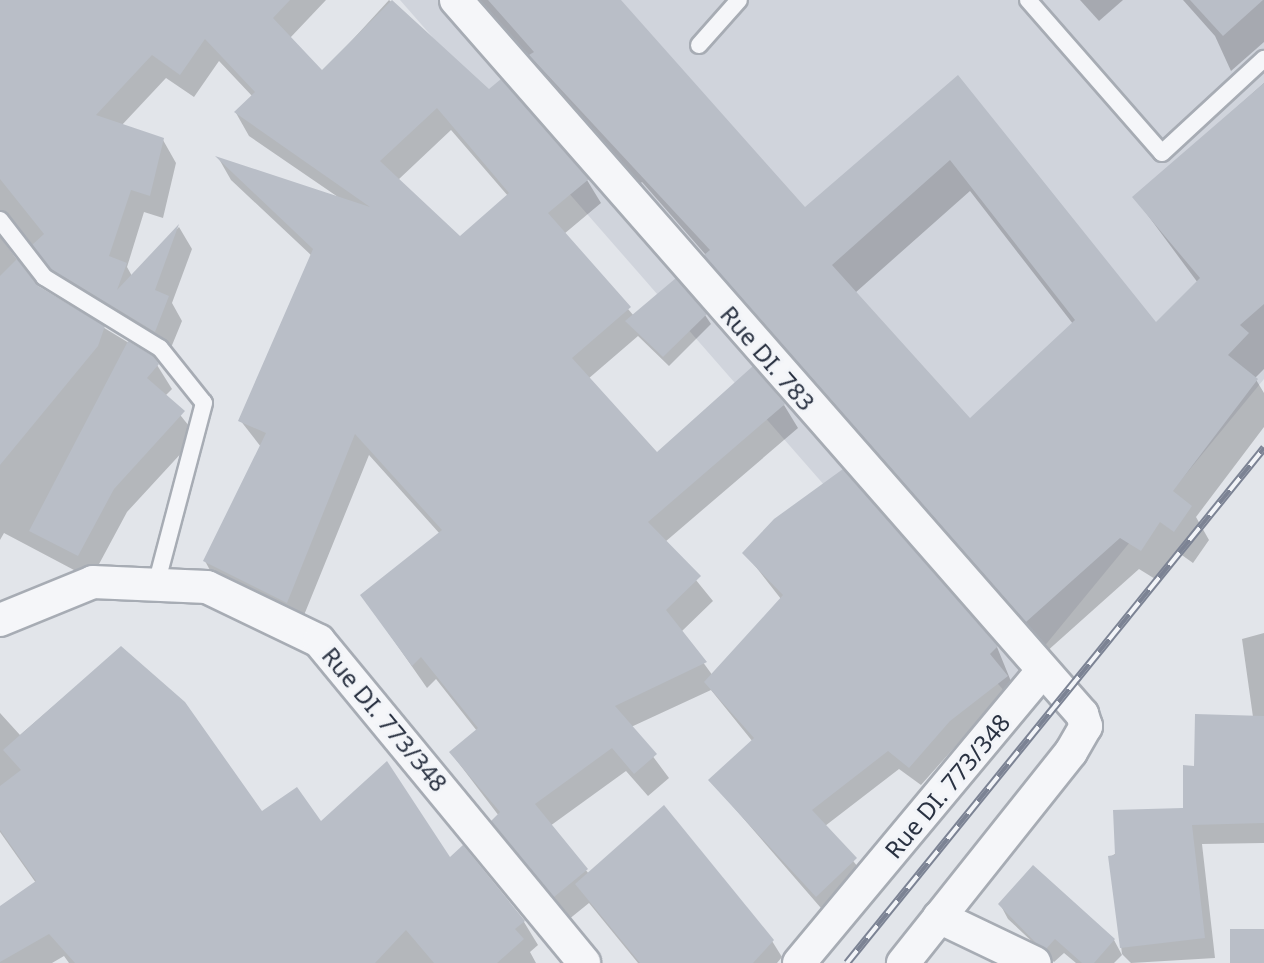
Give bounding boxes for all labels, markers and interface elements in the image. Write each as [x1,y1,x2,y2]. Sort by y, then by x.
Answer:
street label: Rue DI. 783 [715,300,821,416]
street label: Rue DI. 773/348 [316,641,454,797]
street label: Rue DI. 773/348 [878,708,1016,864]

